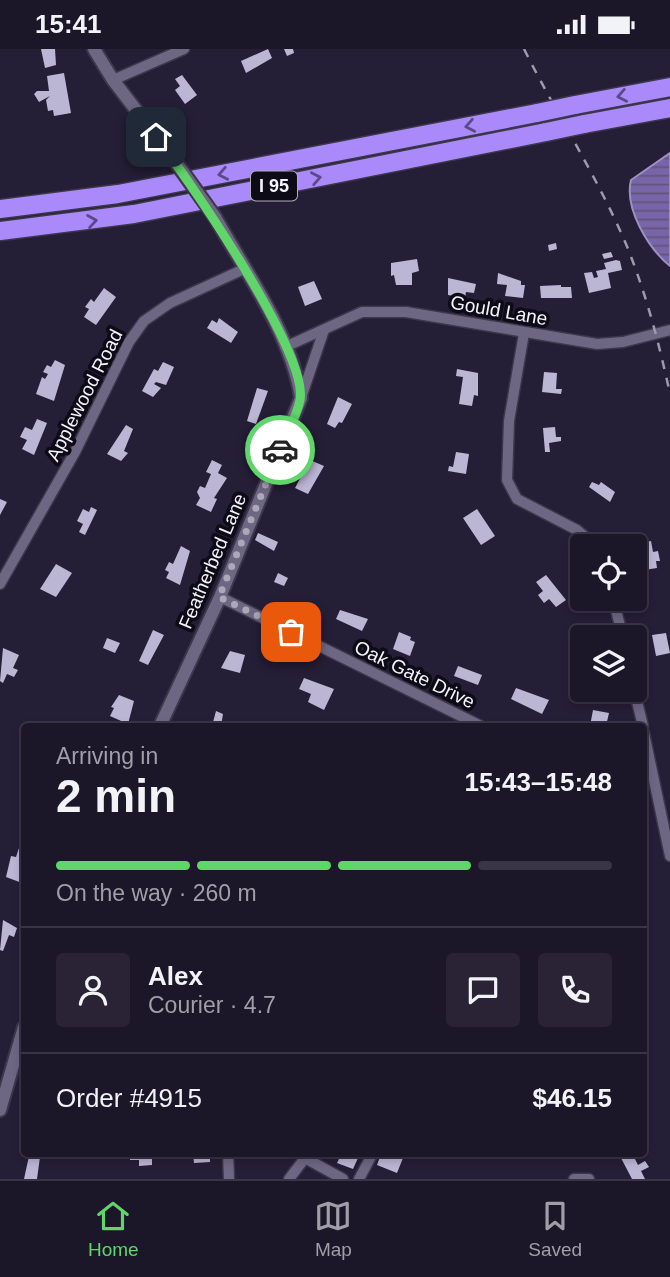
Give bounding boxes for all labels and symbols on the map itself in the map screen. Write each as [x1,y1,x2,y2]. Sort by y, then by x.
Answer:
one-way arrow [616,88,628,103]
pin [126,107,186,167]
one-way arrow [464,117,476,132]
one-way arrow [217,166,229,181]
road number: I 95 [251,171,297,201]
one-way arrow [310,171,322,186]
one-way arrow [86,213,98,228]
street label: Gould Lane [449,292,549,329]
street label: Applewood Road [42,326,127,464]
courier [245,415,315,485]
street label: Featherbed Lane [175,490,250,632]
pin [261,602,321,662]
street label: Oak Gate Drive [351,636,478,713]

